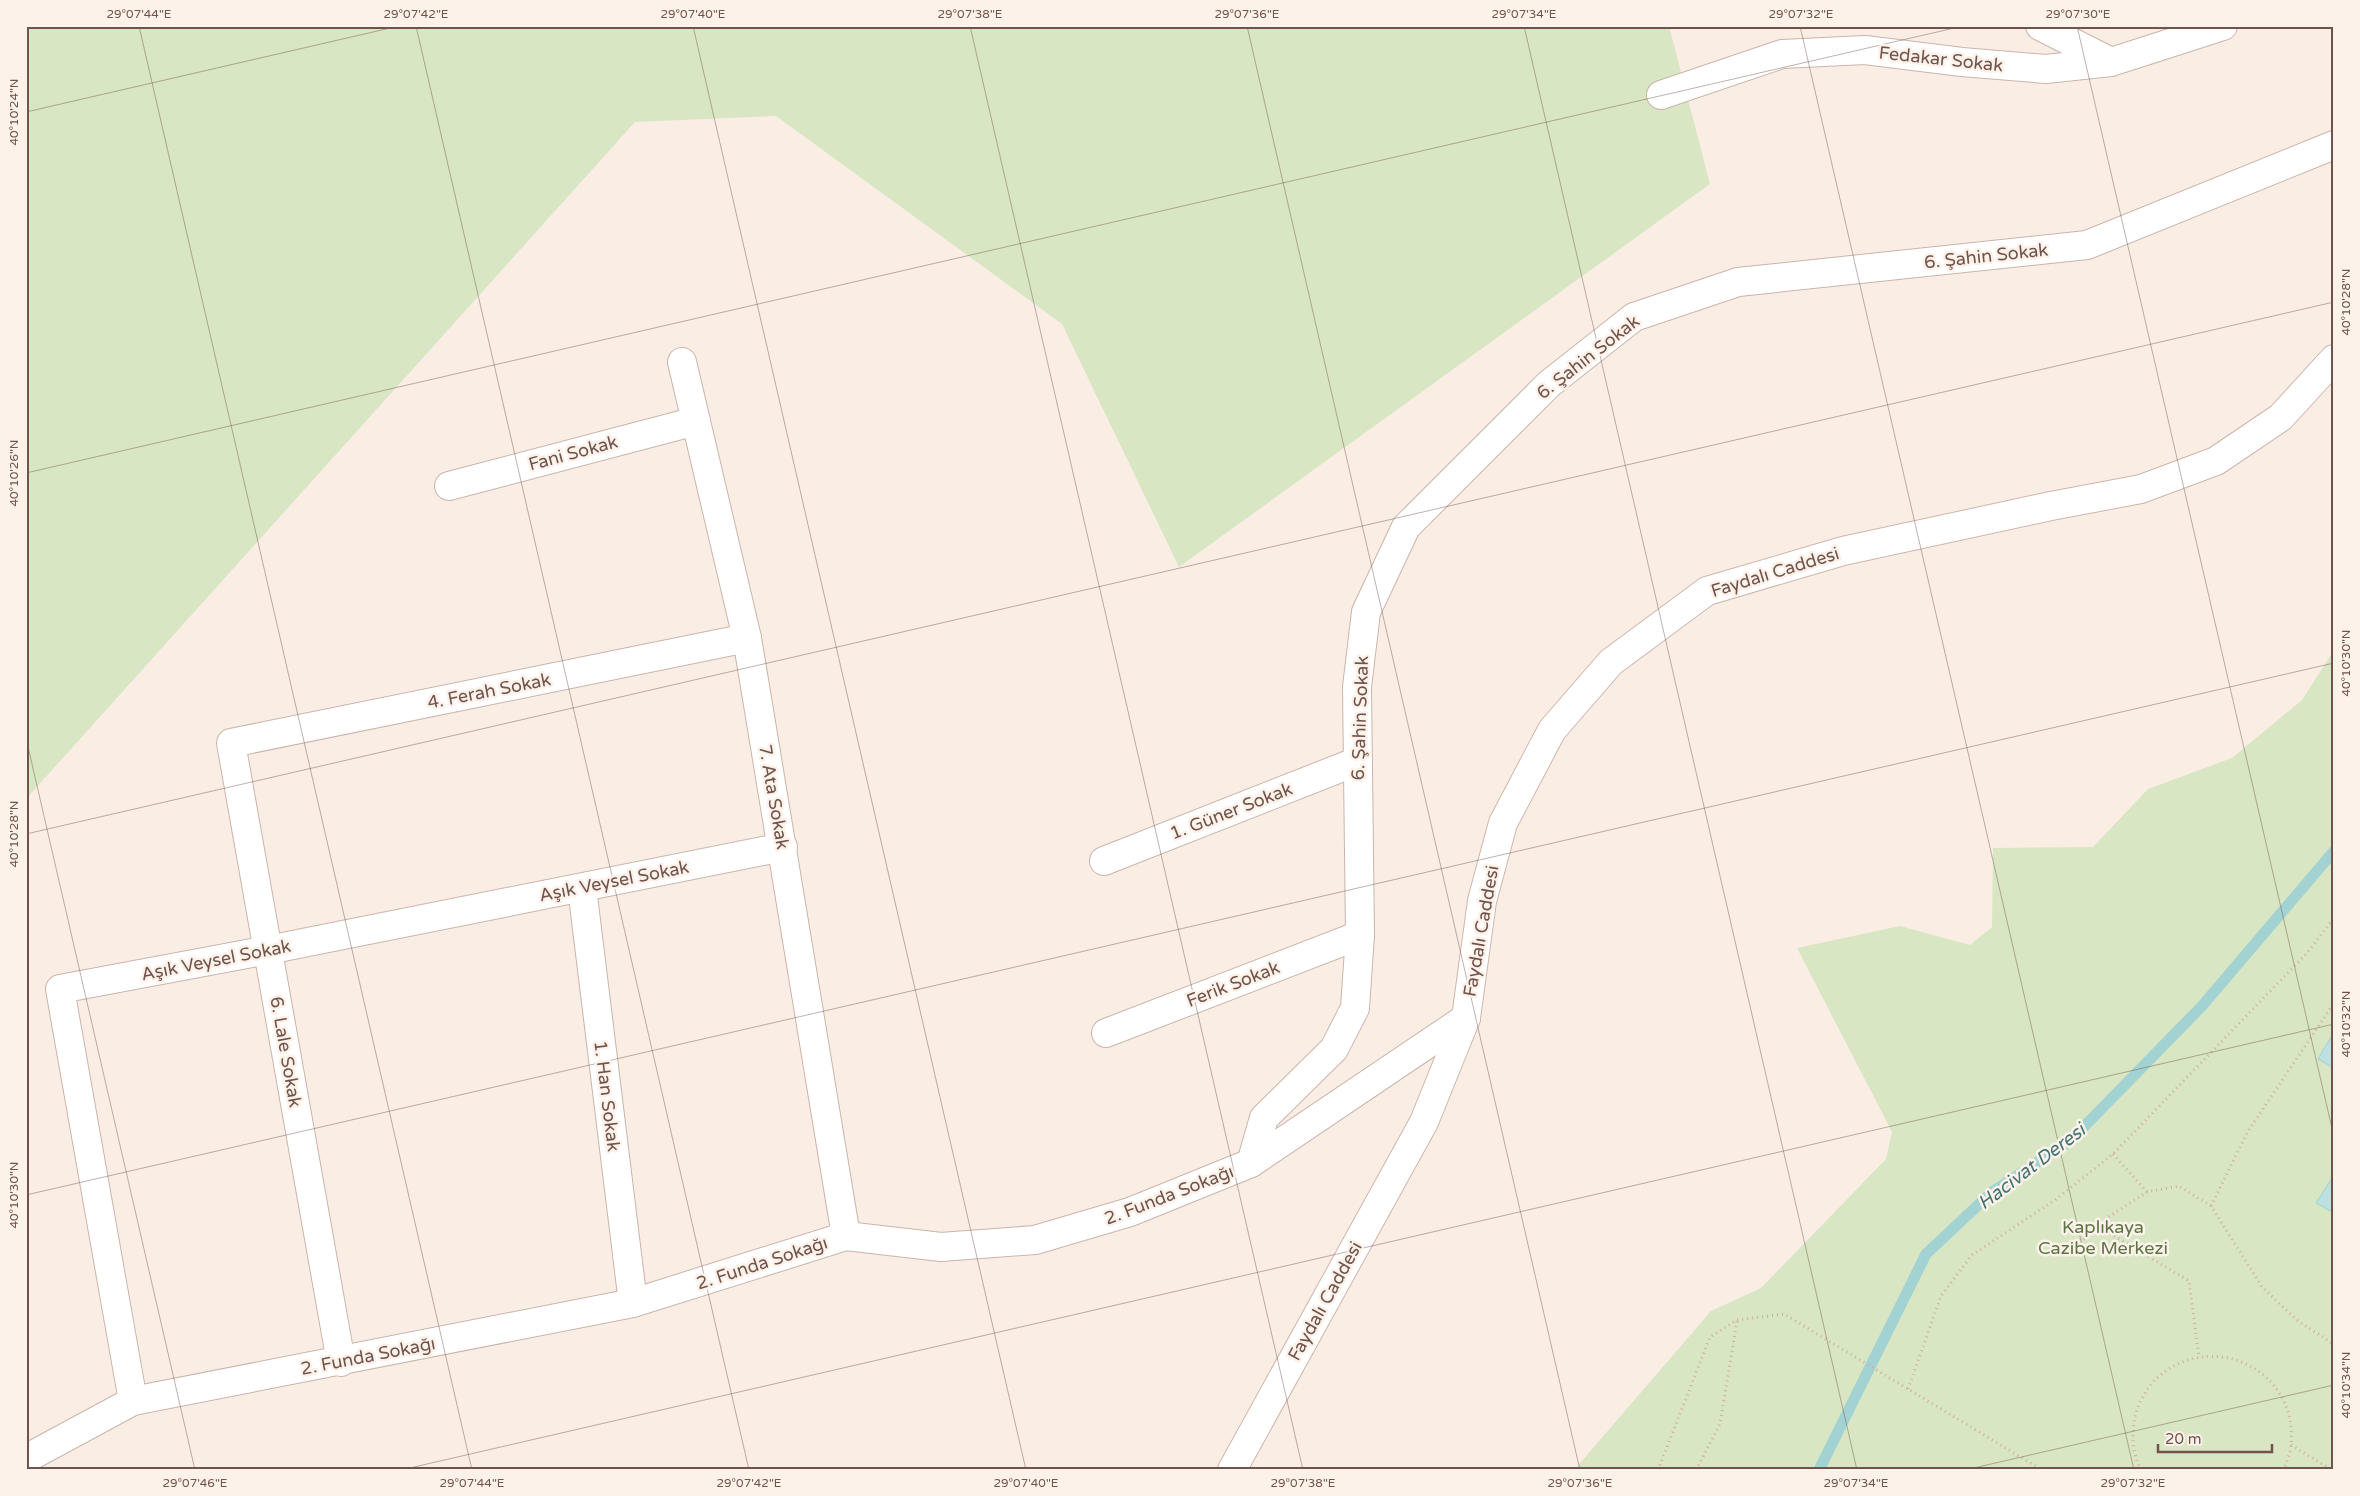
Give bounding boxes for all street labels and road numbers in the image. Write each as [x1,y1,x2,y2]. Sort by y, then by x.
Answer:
street label: Fedakar Sokak [1878,42,2004,76]
street label: 6. Şahin Sokak [1923,239,2049,273]
street label: 6. Şahin Sokak [1532,310,1644,404]
street label: Fani Sokak [526,430,620,475]
street label: Faydalı Caddesi [1708,542,1842,602]
street label: 6. Şahin Sokak [1347,655,1373,781]
street label: 4. Ferah Sokak [425,668,553,714]
street label: 7. Ata Sokak [754,743,794,851]
street label: 1. Güner Sokak [1167,777,1296,844]
street label: Aşık Veysel Sokak [537,856,691,906]
street label: Faydalı Caddesi [1459,864,1503,998]
street label: Aşık Veysel Sokak [139,935,293,985]
street label: Ferik Sokak [1183,956,1283,1012]
street label: 6. Lale Sokak [265,995,307,1109]
street label: 1. Han Sokak [589,1039,625,1153]
street label: 2. Funda Sokağı [1101,1160,1237,1230]
street label: 2. Funda Sokağı [694,1231,830,1295]
street label: Faydalı Caddesi [1283,1238,1367,1364]
street label: 2. Funda Sokağı [299,1332,437,1380]

